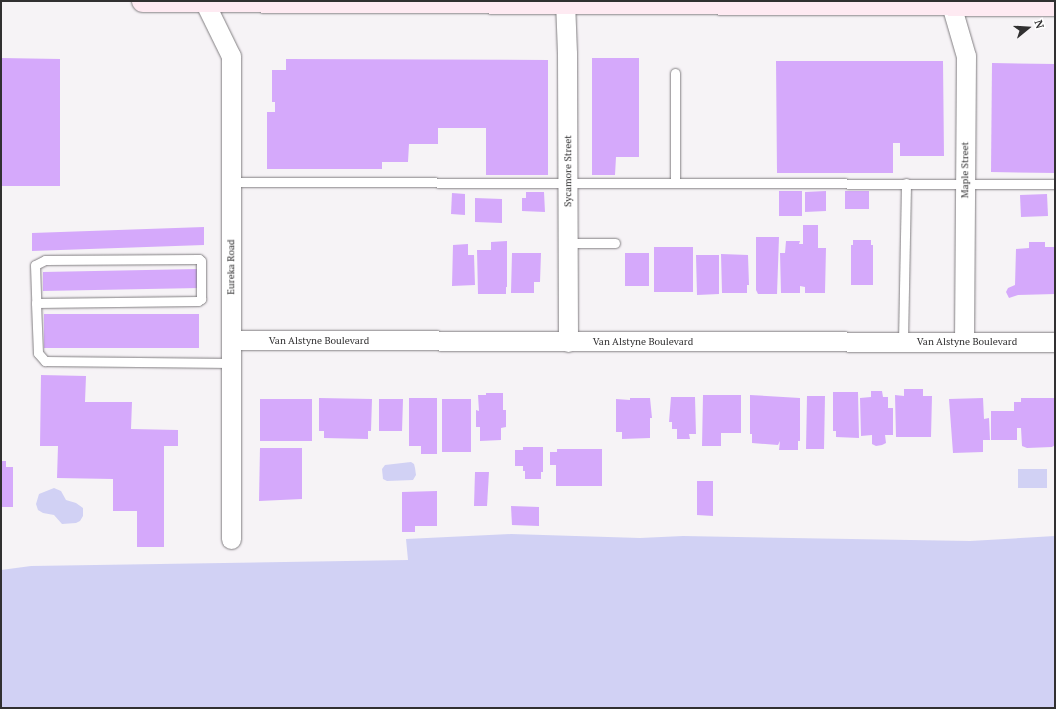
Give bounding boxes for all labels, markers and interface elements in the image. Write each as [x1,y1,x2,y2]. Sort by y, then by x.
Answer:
north arrow [1008,8,1048,48]
text: N [1031,18,1047,30]
street label: Sycamore Street [562,135,574,207]
street label: Maple Street [959,142,971,198]
street label: Eureka Road [225,239,237,295]
street label: Van Alstyne Boulevard [269,335,369,347]
street label: Van Alstyne Boulevard [593,336,693,348]
street label: Van Alstyne Boulevard [917,336,1017,348]

